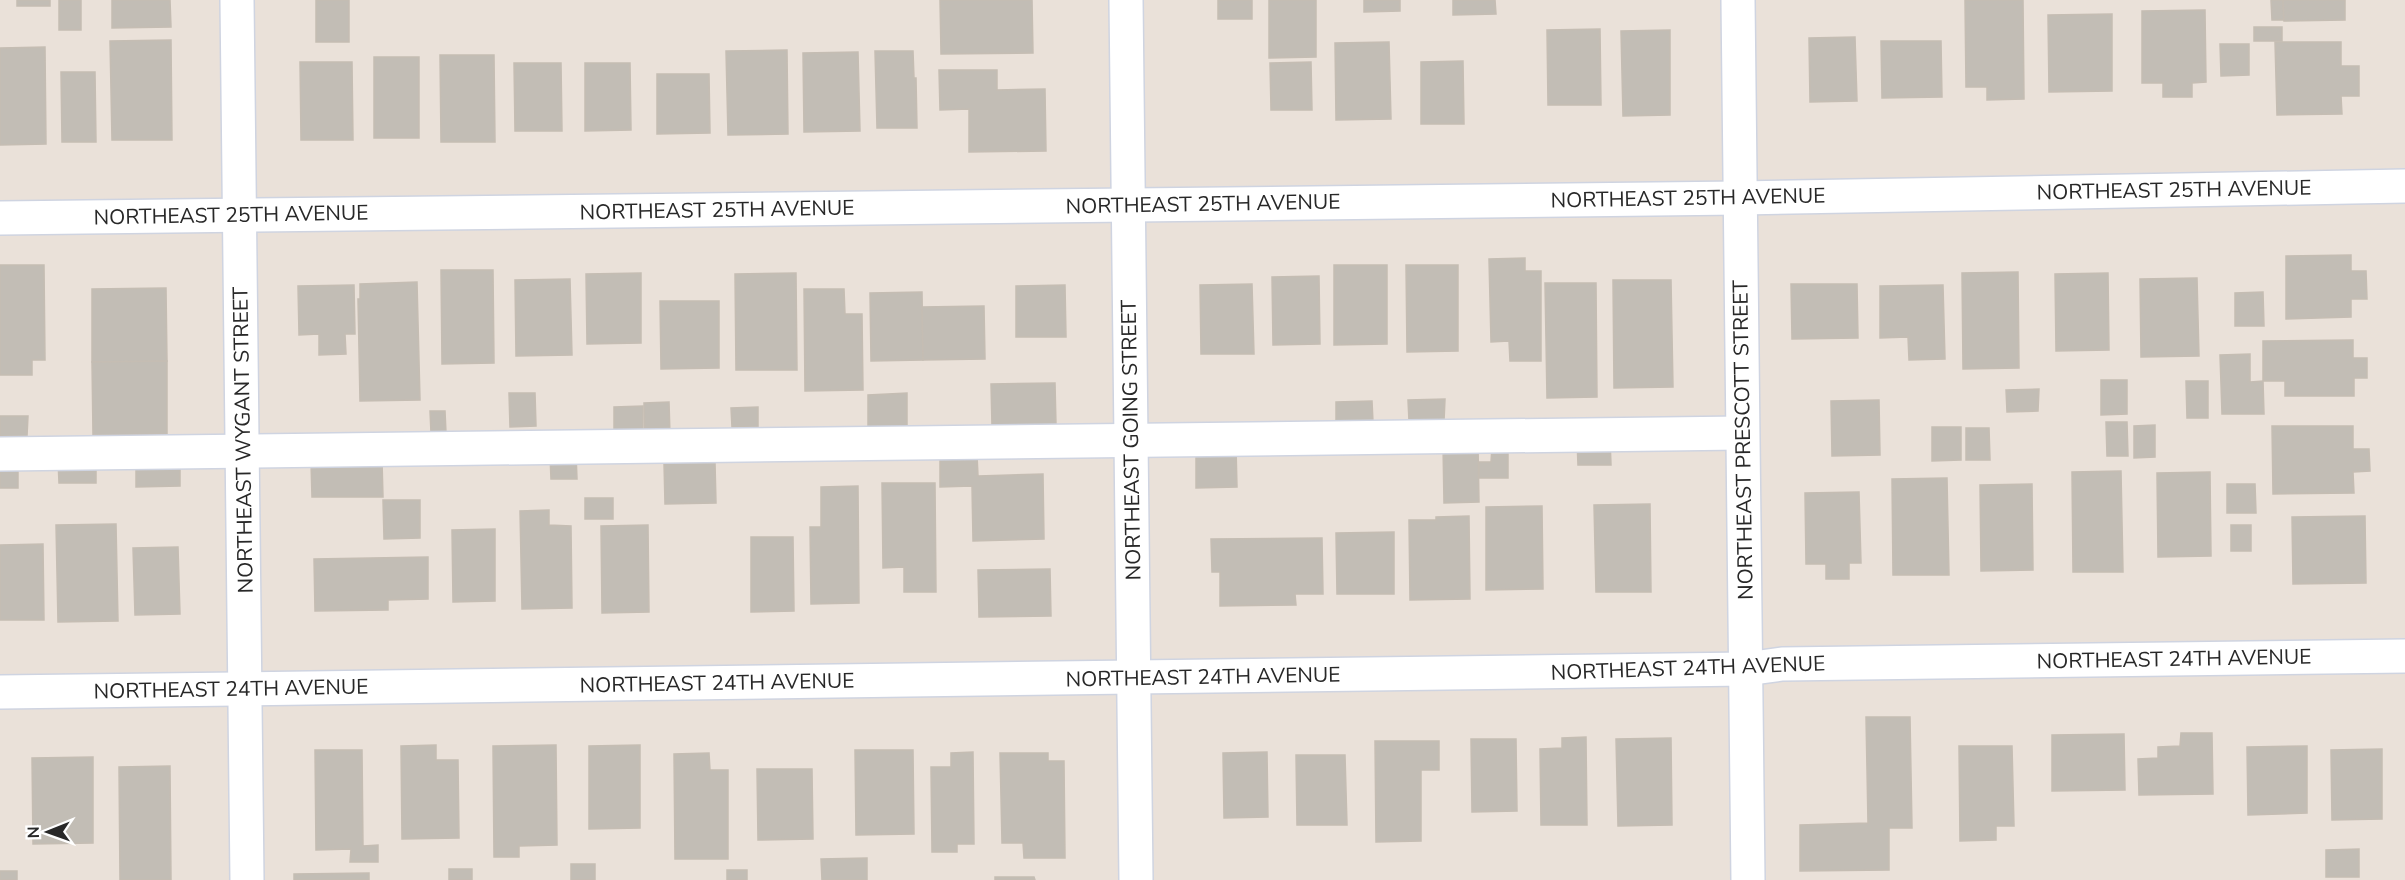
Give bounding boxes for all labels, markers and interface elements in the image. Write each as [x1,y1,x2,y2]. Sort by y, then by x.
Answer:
street label: NORTHEAST 25TH AVENUE [2036,174,2312,206]
street label: NORTHEAST 25TH AVENUE [1550,182,1826,214]
street label: NORTHEAST 25TH AVENUE [1065,188,1341,220]
street label: NORTHEAST 25TH AVENUE [579,194,855,226]
street label: NORTHEAST 25TH AVENUE [93,199,369,231]
street label: NORTHEAST PRESCOTT STREET [1726,279,1760,600]
street label: NORTHEAST WYGANT STREET [226,286,260,594]
street label: NORTHEAST GOING STREET [1115,299,1147,581]
street label: NORTHEAST 24TH AVENUE [2036,643,2312,675]
street label: NORTHEAST 24TH AVENUE [1550,649,1826,687]
street label: NORTHEAST 24TH AVENUE [1065,661,1341,693]
street label: NORTHEAST 24TH AVENUE [579,667,855,699]
street label: NORTHEAST 24TH AVENUE [93,673,369,705]
north arrow [18,802,78,862]
text: N [23,826,45,838]

